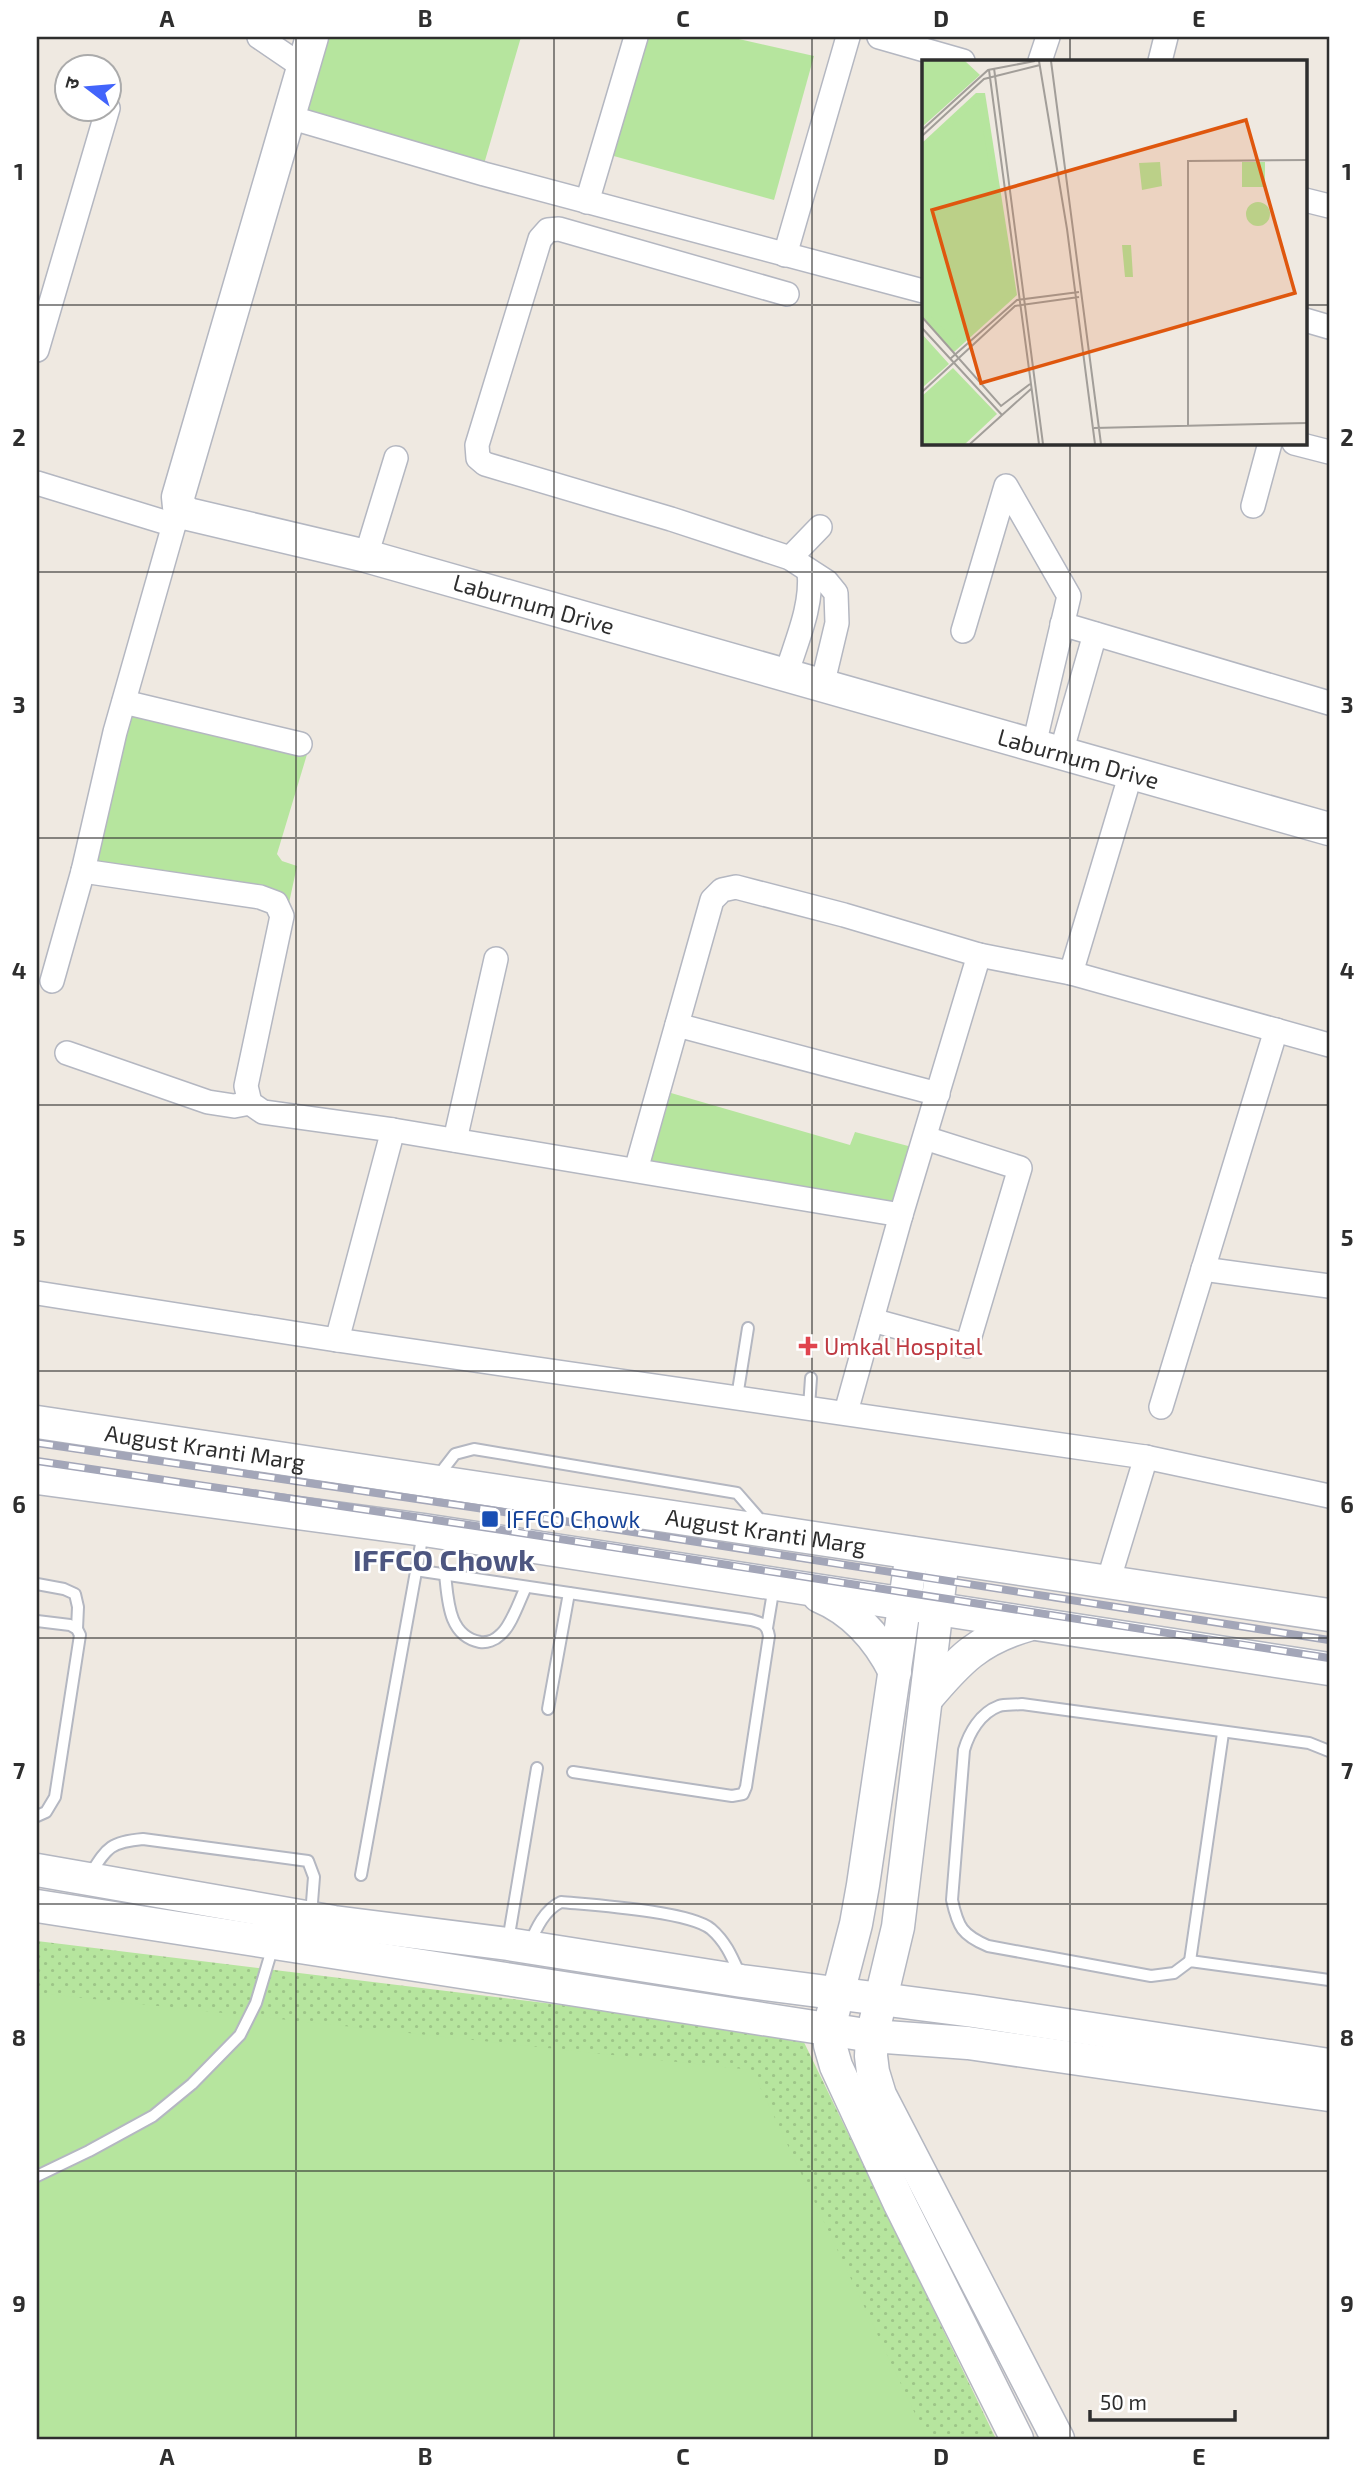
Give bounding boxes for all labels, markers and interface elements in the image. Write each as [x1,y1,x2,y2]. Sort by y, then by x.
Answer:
text: A [159,4,175,32]
text: B [418,4,432,32]
text: C [676,4,690,32]
text: D [933,4,949,32]
text: E [1192,4,1206,32]
north arrow [52,52,122,122]
inset map [922,60,1306,444]
text: उ [59,74,84,92]
text: 1 [14,157,24,185]
text: 1 [1342,157,1352,185]
text: 2 [12,423,26,451]
text: 2 [1340,423,1354,451]
street label: Laburnum Drive [450,567,618,640]
text: 3 [12,690,26,718]
text: 3 [1340,690,1354,718]
street label: Laburnum Drive [995,722,1162,794]
text: 4 [12,956,26,984]
text: 4 [1340,956,1354,984]
text: 5 [13,1223,25,1251]
text: 5 [1341,1223,1353,1251]
place label: Umkal Hospital [824,1332,983,1360]
marker: Umkal Hospital [798,1336,818,1356]
street label: August Kranti Marg [103,1418,307,1476]
text: 6 [12,1490,26,1518]
text: 6 [1340,1490,1354,1518]
street label: August Kranti Marg [664,1502,868,1560]
place label: IFFCO Chowk [506,1505,640,1533]
marker: IFFCO Chowk [480,1509,500,1529]
district label: IFFCO Chowk [353,1541,535,1577]
text: 7 [13,1756,25,1784]
text: 7 [1341,1756,1353,1784]
text: 8 [12,2023,26,2051]
text: 8 [1340,2023,1354,2051]
text: 9 [12,2289,26,2317]
text: 9 [1340,2289,1354,2317]
scale bar [1090,2378,1235,2422]
text: 50 m [1100,2389,1147,2414]
text: A [159,2442,175,2470]
text: B [418,2442,432,2470]
text: C [676,2442,690,2470]
text: D [933,2442,949,2470]
text: E [1192,2442,1206,2470]

